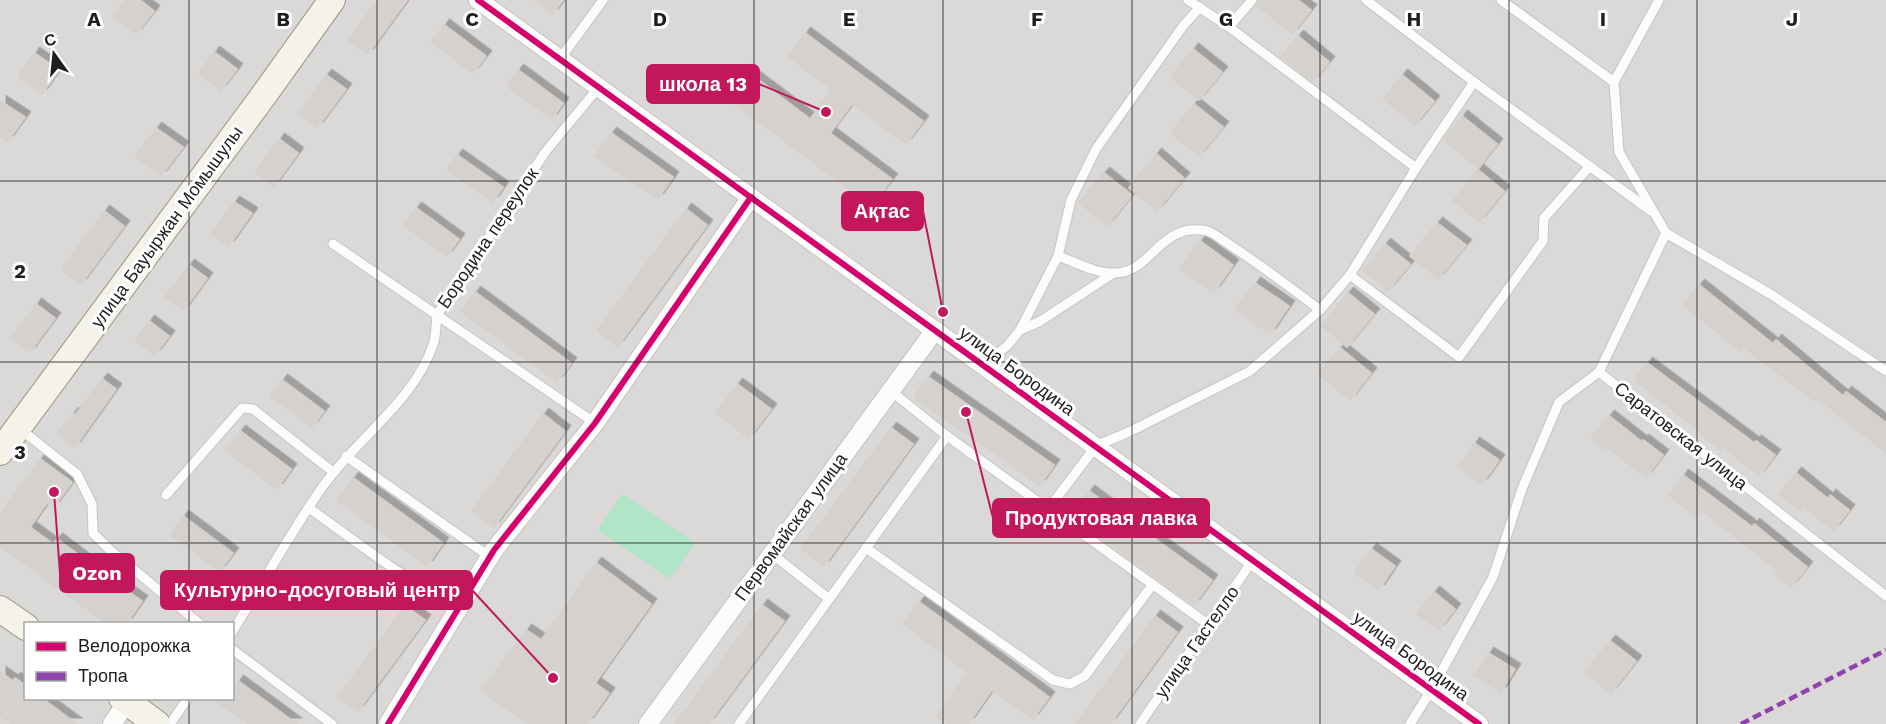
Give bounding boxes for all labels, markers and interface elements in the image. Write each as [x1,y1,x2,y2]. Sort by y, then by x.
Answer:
text: A [87,7,101,31]
text: B [276,7,290,31]
text: C [465,7,479,31]
text: D [653,7,667,31]
text: E [843,7,855,31]
text: F [1031,7,1043,31]
text: G [1219,7,1233,31]
text: H [1407,7,1421,31]
text: I [1600,7,1606,31]
text: J [1786,7,1798,31]
north arrow [24,24,84,84]
text: С [42,29,59,51]
callout: школа 13 [647,65,759,103]
text: школа 13 [659,72,747,96]
street label: улица Бауыржан Момышулы [86,122,247,332]
street label: Бородина переулок [433,163,542,312]
callout: Ақтас [842,192,923,230]
text: Ақтас [854,199,910,223]
text: 2 [14,259,26,283]
street label: улица Бородина [955,322,1080,420]
street label: Саратовская улица [1611,377,1753,495]
text: 3 [14,440,26,464]
street label: Первомайская улица [730,448,852,605]
callout: Продуктовая лавка [993,499,1209,537]
text: Продуктовая лавка [1005,506,1198,530]
callout: Ozon [60,554,134,592]
text: Ozon [72,561,122,585]
callout: Культурно-досуговый центр [161,571,472,609]
text: Культурно-досуговый центр [174,578,460,602]
street label: улица Гастелло [1150,582,1243,702]
street label: улица Бородина [1349,607,1474,705]
legend [24,622,234,700]
text: Велодорожка [78,635,191,656]
text: Тропа [78,665,129,686]

